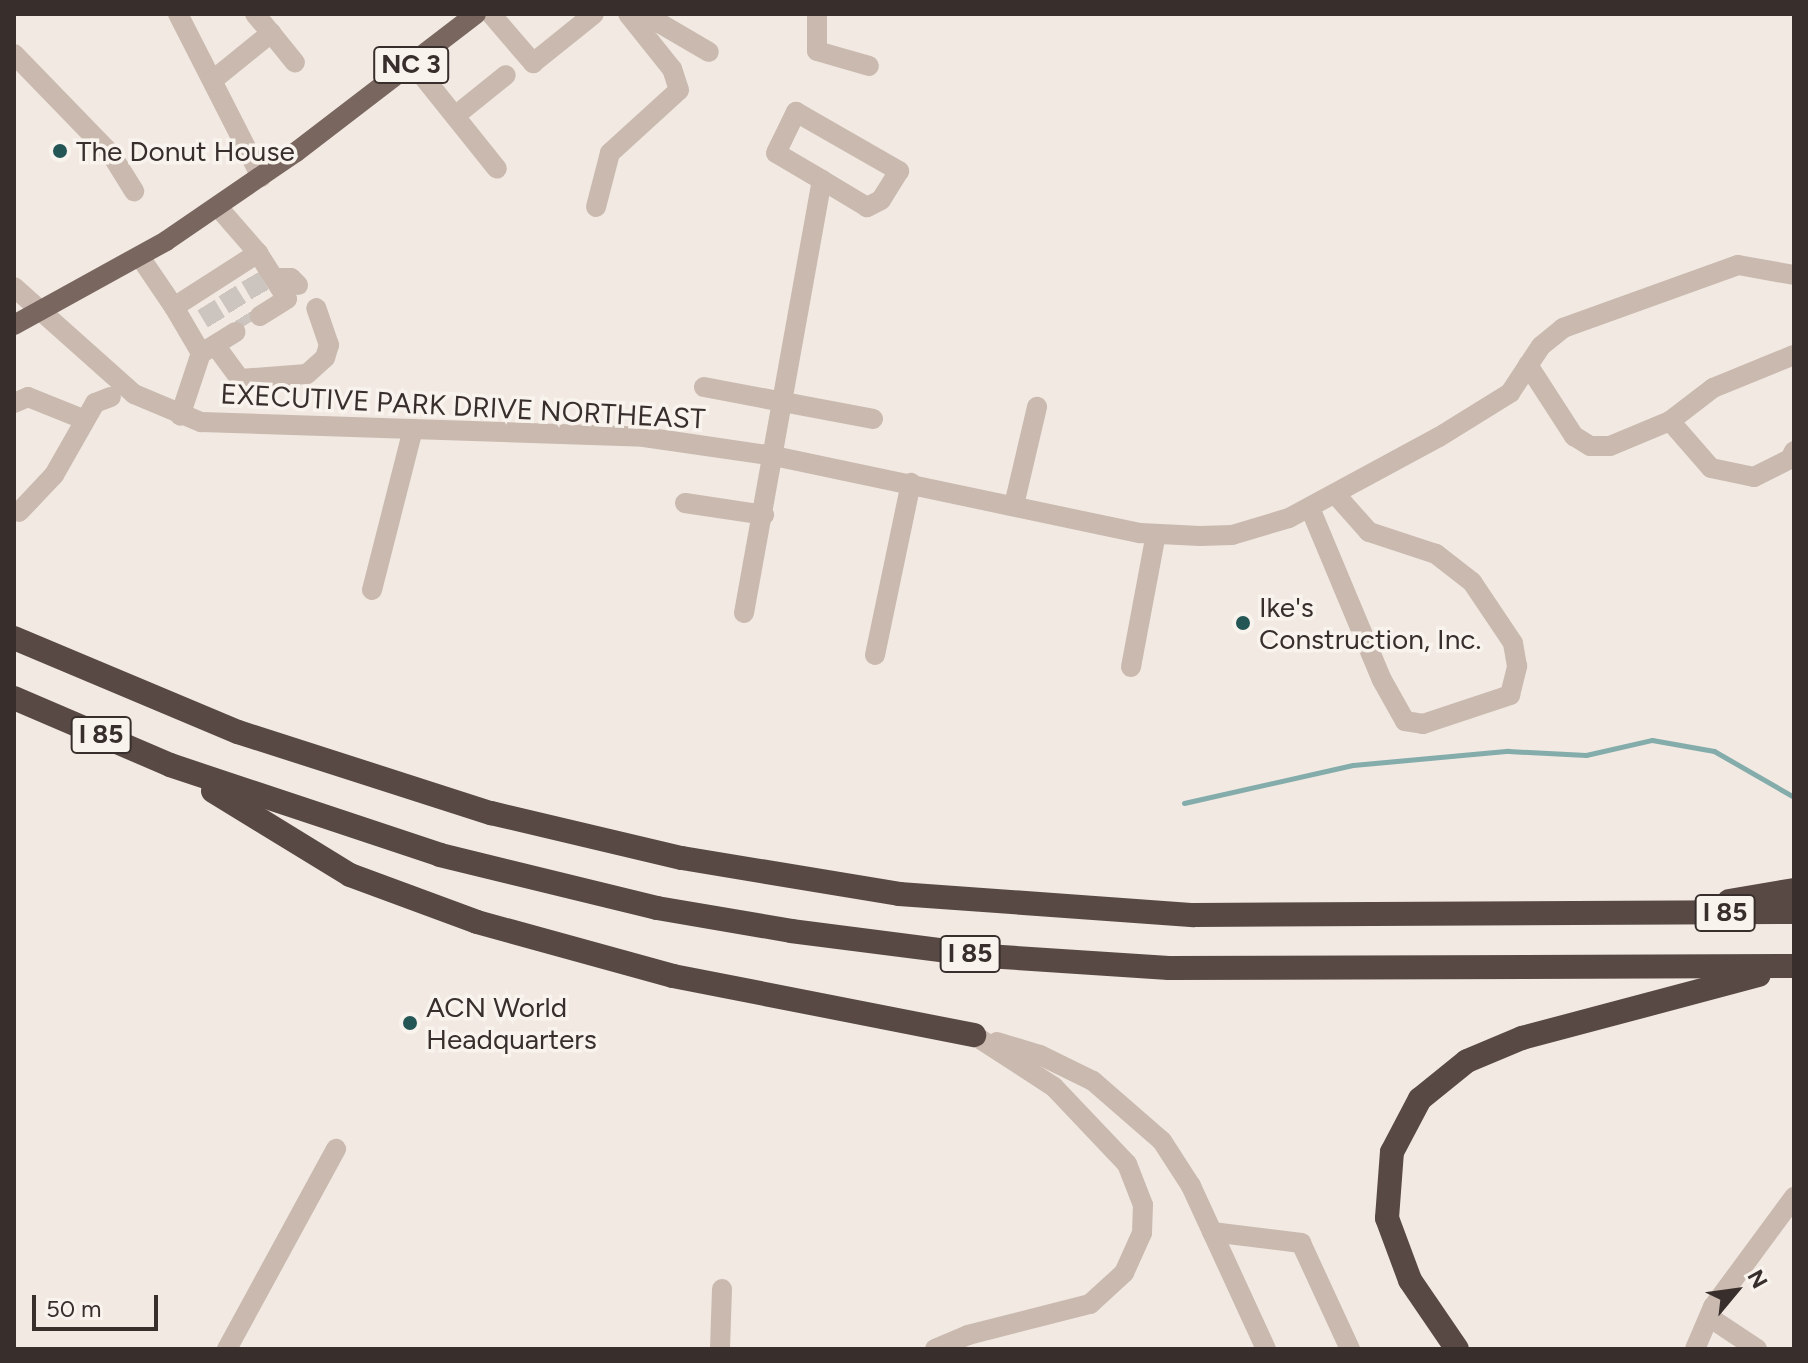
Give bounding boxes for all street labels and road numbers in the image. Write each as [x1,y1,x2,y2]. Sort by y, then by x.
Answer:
road number: NC 3 [373,43,449,87]
street label: EXECUTIVE PARK DRIVE NORTHEAST [220,377,706,435]
road number: I 85 [69,713,133,757]
road number: I 85 [1693,891,1757,935]
road number: I 85 [938,932,1002,976]

